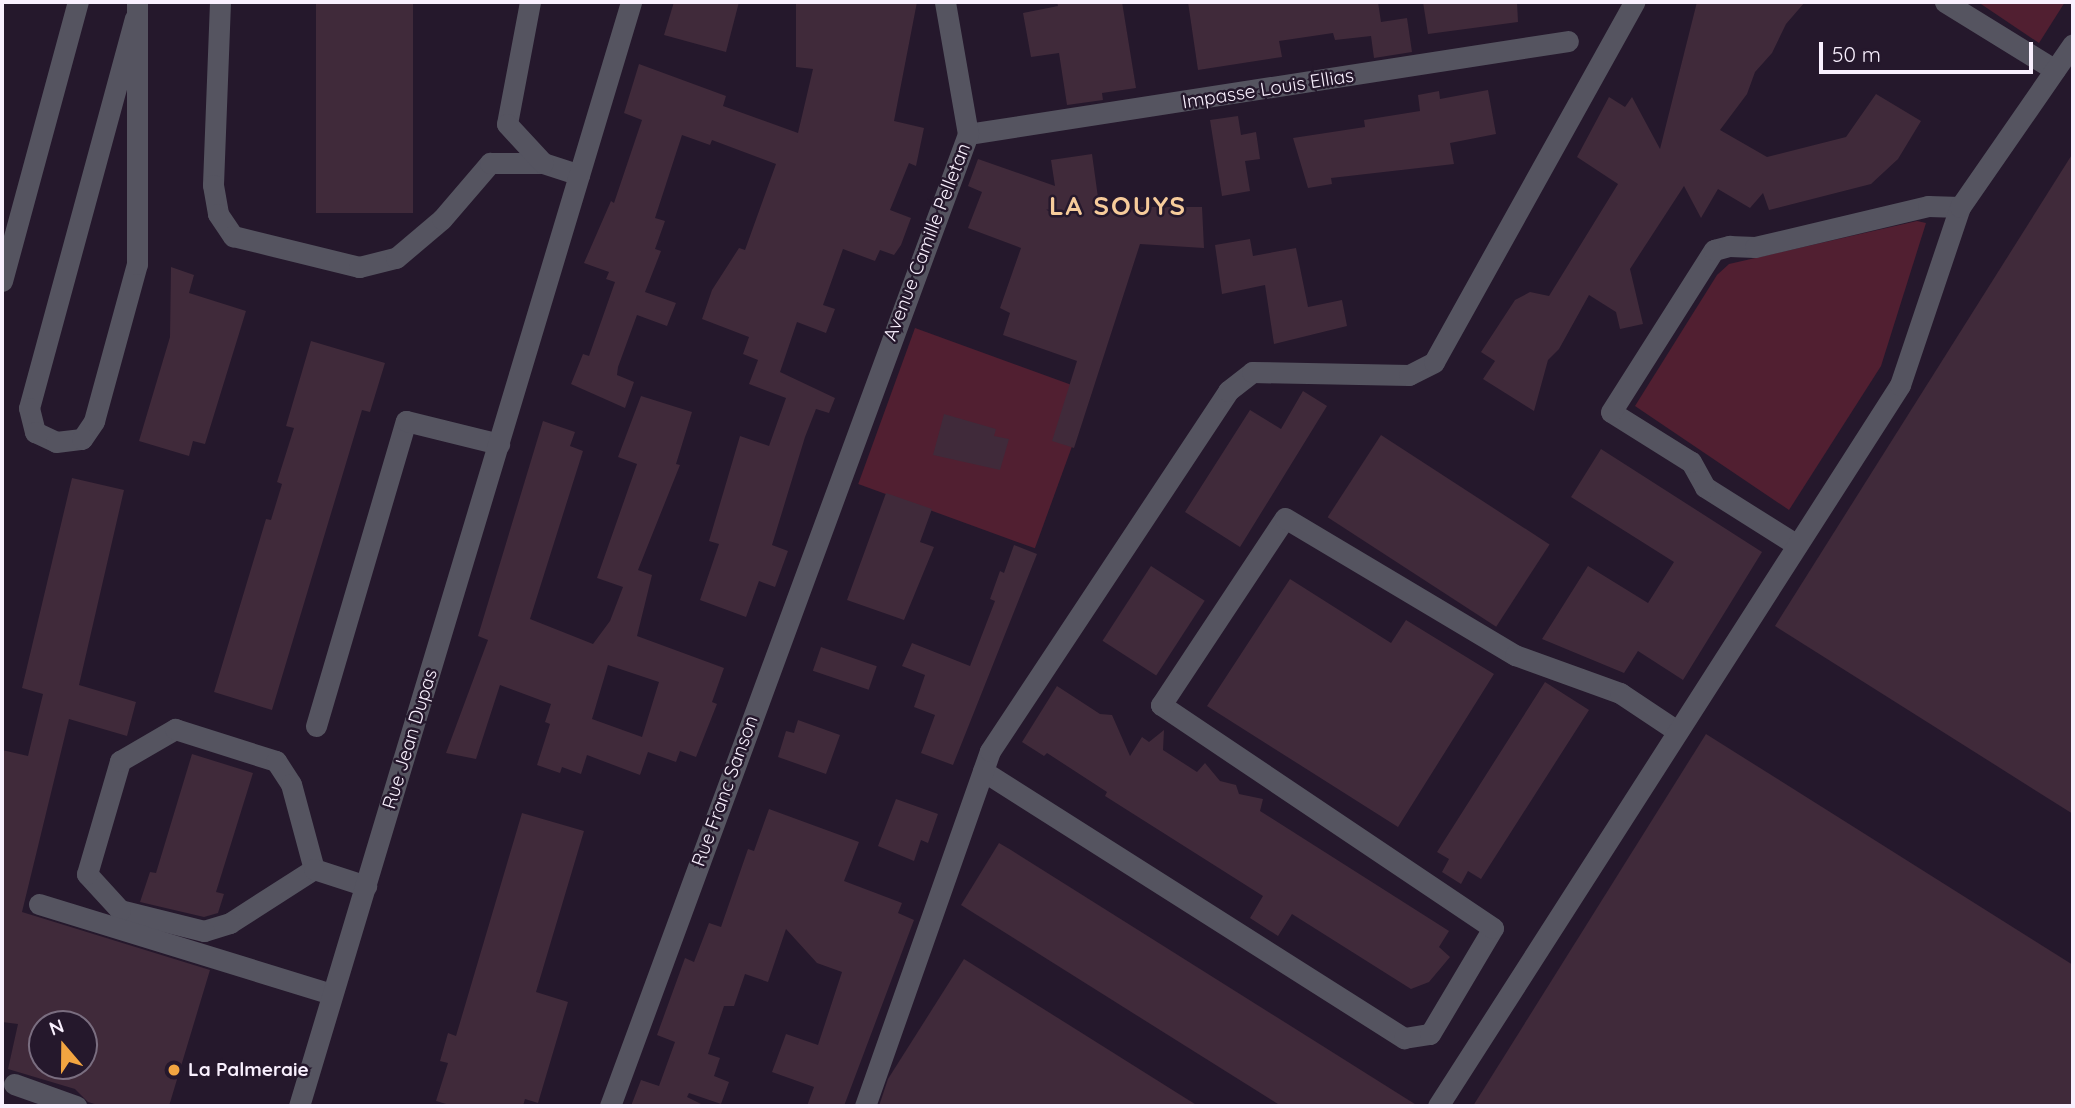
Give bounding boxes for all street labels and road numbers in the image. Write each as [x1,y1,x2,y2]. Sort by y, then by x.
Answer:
street label: Impasse Louis Ellias [1181,64,1355,114]
street label: Avenue Camille Pelletan [879,140,975,344]
street label: Rue Jean Dupas [378,666,442,812]
street label: Rue Franc Sanson [687,712,763,870]

